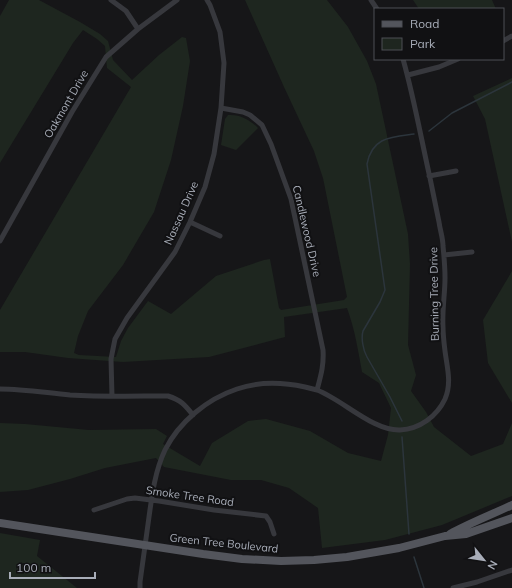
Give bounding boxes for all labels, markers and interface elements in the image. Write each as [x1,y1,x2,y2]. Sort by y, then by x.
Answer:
legend [374,8,504,60]
text: Road [410,16,439,31]
text: Park [410,36,436,51]
street label: Oakmont Drive [41,67,91,141]
street label: Nassau Drive [161,179,201,247]
street label: Candlewood Drive [290,184,324,278]
street label: Burning Tree Drive [426,247,442,341]
street label: Smoke Tree Road [145,483,235,509]
street label: Green Tree Boulevard [169,530,279,556]
north arrow [464,540,504,580]
scale bar [10,554,95,580]
text: N [485,558,501,572]
text: 100 m [16,560,51,575]

